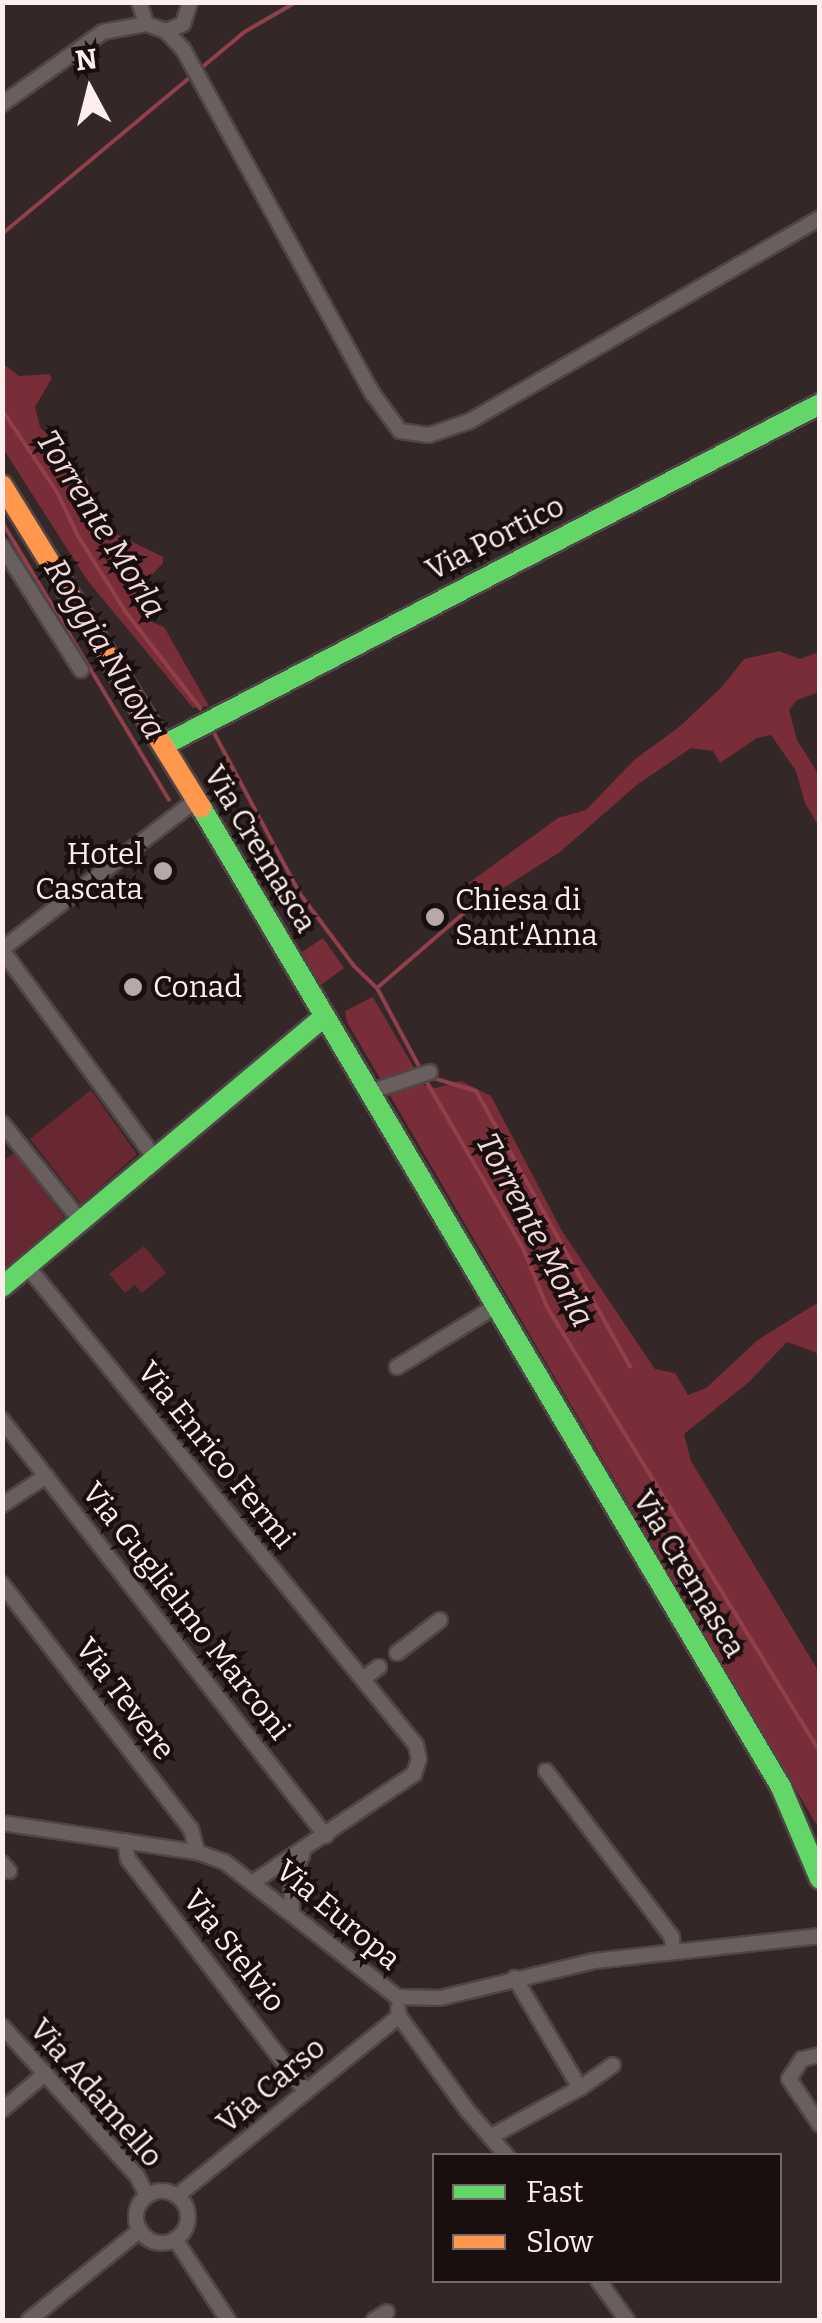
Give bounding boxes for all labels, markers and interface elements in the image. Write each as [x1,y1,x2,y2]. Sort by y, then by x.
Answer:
north arrow [40,40,140,140]
text: N [74,42,99,77]
water label: Torrente Morla [28,423,174,625]
street label: Via Portico [420,488,570,588]
water label: Roggia Nuova [36,552,174,746]
street label: Via Cremasca [196,759,324,939]
place label: Hotel Cascata [35,836,143,906]
marker: Hotel Cascata [152,860,174,882]
place label: Chiesa di Sant'Anna [455,882,598,952]
marker: Chiesa di Sant'Anna [424,906,446,928]
place label: Conad [153,969,242,1005]
marker: Conad [122,976,144,998]
water label: Torrente Morla [468,1127,602,1333]
street label: Via Enrico Fermi [130,1354,302,1556]
street label: Via Guglielmo Marconi [74,1475,298,1747]
street label: Via Cremasca [625,1484,753,1664]
street label: Via Tevere [68,1631,182,1767]
street label: Via Europa [268,1853,408,1977]
street label: Via Stelvio [175,1883,293,2019]
street label: Via Adamello [22,2012,170,2174]
street label: Via Carso [210,2029,332,2141]
legend [432,2153,782,2283]
text: Fast [526,2174,584,2210]
text: Slow [526,2224,593,2260]

